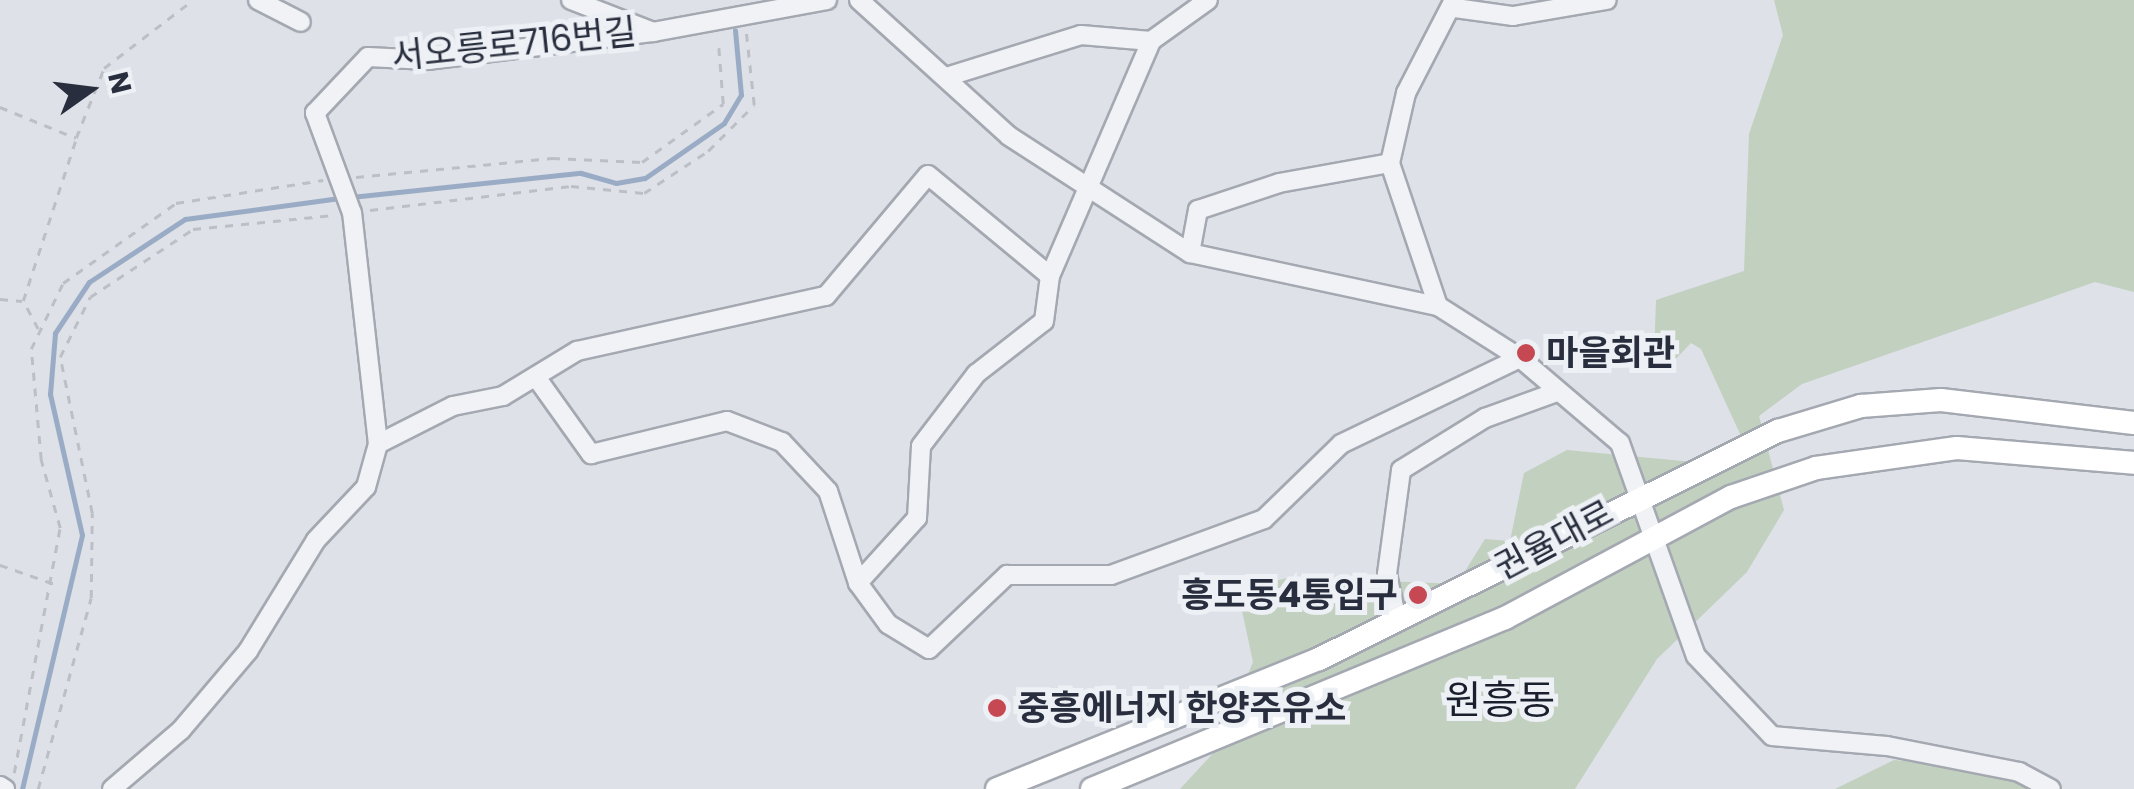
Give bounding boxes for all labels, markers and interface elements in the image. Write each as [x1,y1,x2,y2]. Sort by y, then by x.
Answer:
street label: 서오릉로716번길 [390,10,638,78]
north arrow [40,40,140,140]
text: N [98,68,141,98]
place label: 마을회관 [1546,332,1675,374]
marker: 마을회관 [1515,342,1537,364]
street label: 권율대로 [1487,491,1621,589]
place label: 흥도동4통입구 [1181,574,1398,616]
marker: 흥도동4통입구 [1407,584,1429,606]
district label: 원흥동 [1445,676,1555,724]
place label: 중흥에너지 한양주유소 [1017,687,1346,729]
marker: 중흥에너지 한양주유소 [986,697,1008,719]

